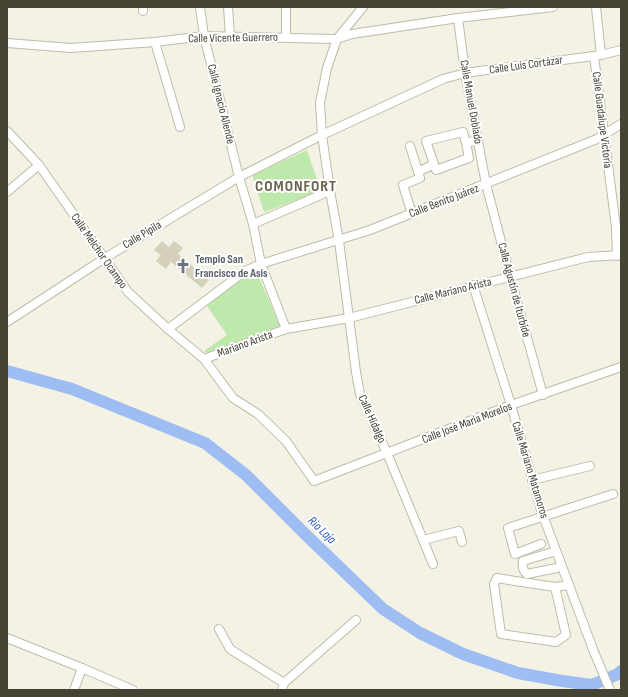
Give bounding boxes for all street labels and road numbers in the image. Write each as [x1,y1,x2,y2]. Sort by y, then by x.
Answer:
street label: Calle Vicente Guerrero [188,30,278,46]
street label: Calle Luis Cortázar [488,52,564,78]
street label: Calle Manuel Doblado [456,59,486,145]
street label: Calle Ignacio Allende [204,62,238,146]
street label: Calle Guadalupe Victoria [589,71,615,169]
street label: Calle Benito Juárez [407,181,482,221]
street label: Calle Melchor Ocampo [67,210,131,292]
street label: Calle Pípila [120,217,165,252]
street label: Calle Agustín de Iturbide [494,241,534,339]
street label: Calle Mariano Arista [413,274,494,308]
street label: Mariano Arista [215,327,275,361]
street label: Calle Hidalgo [355,392,389,446]
street label: Calle José María Morelos [420,399,514,447]
street label: Calle Mariano Matamoros [508,420,552,520]

